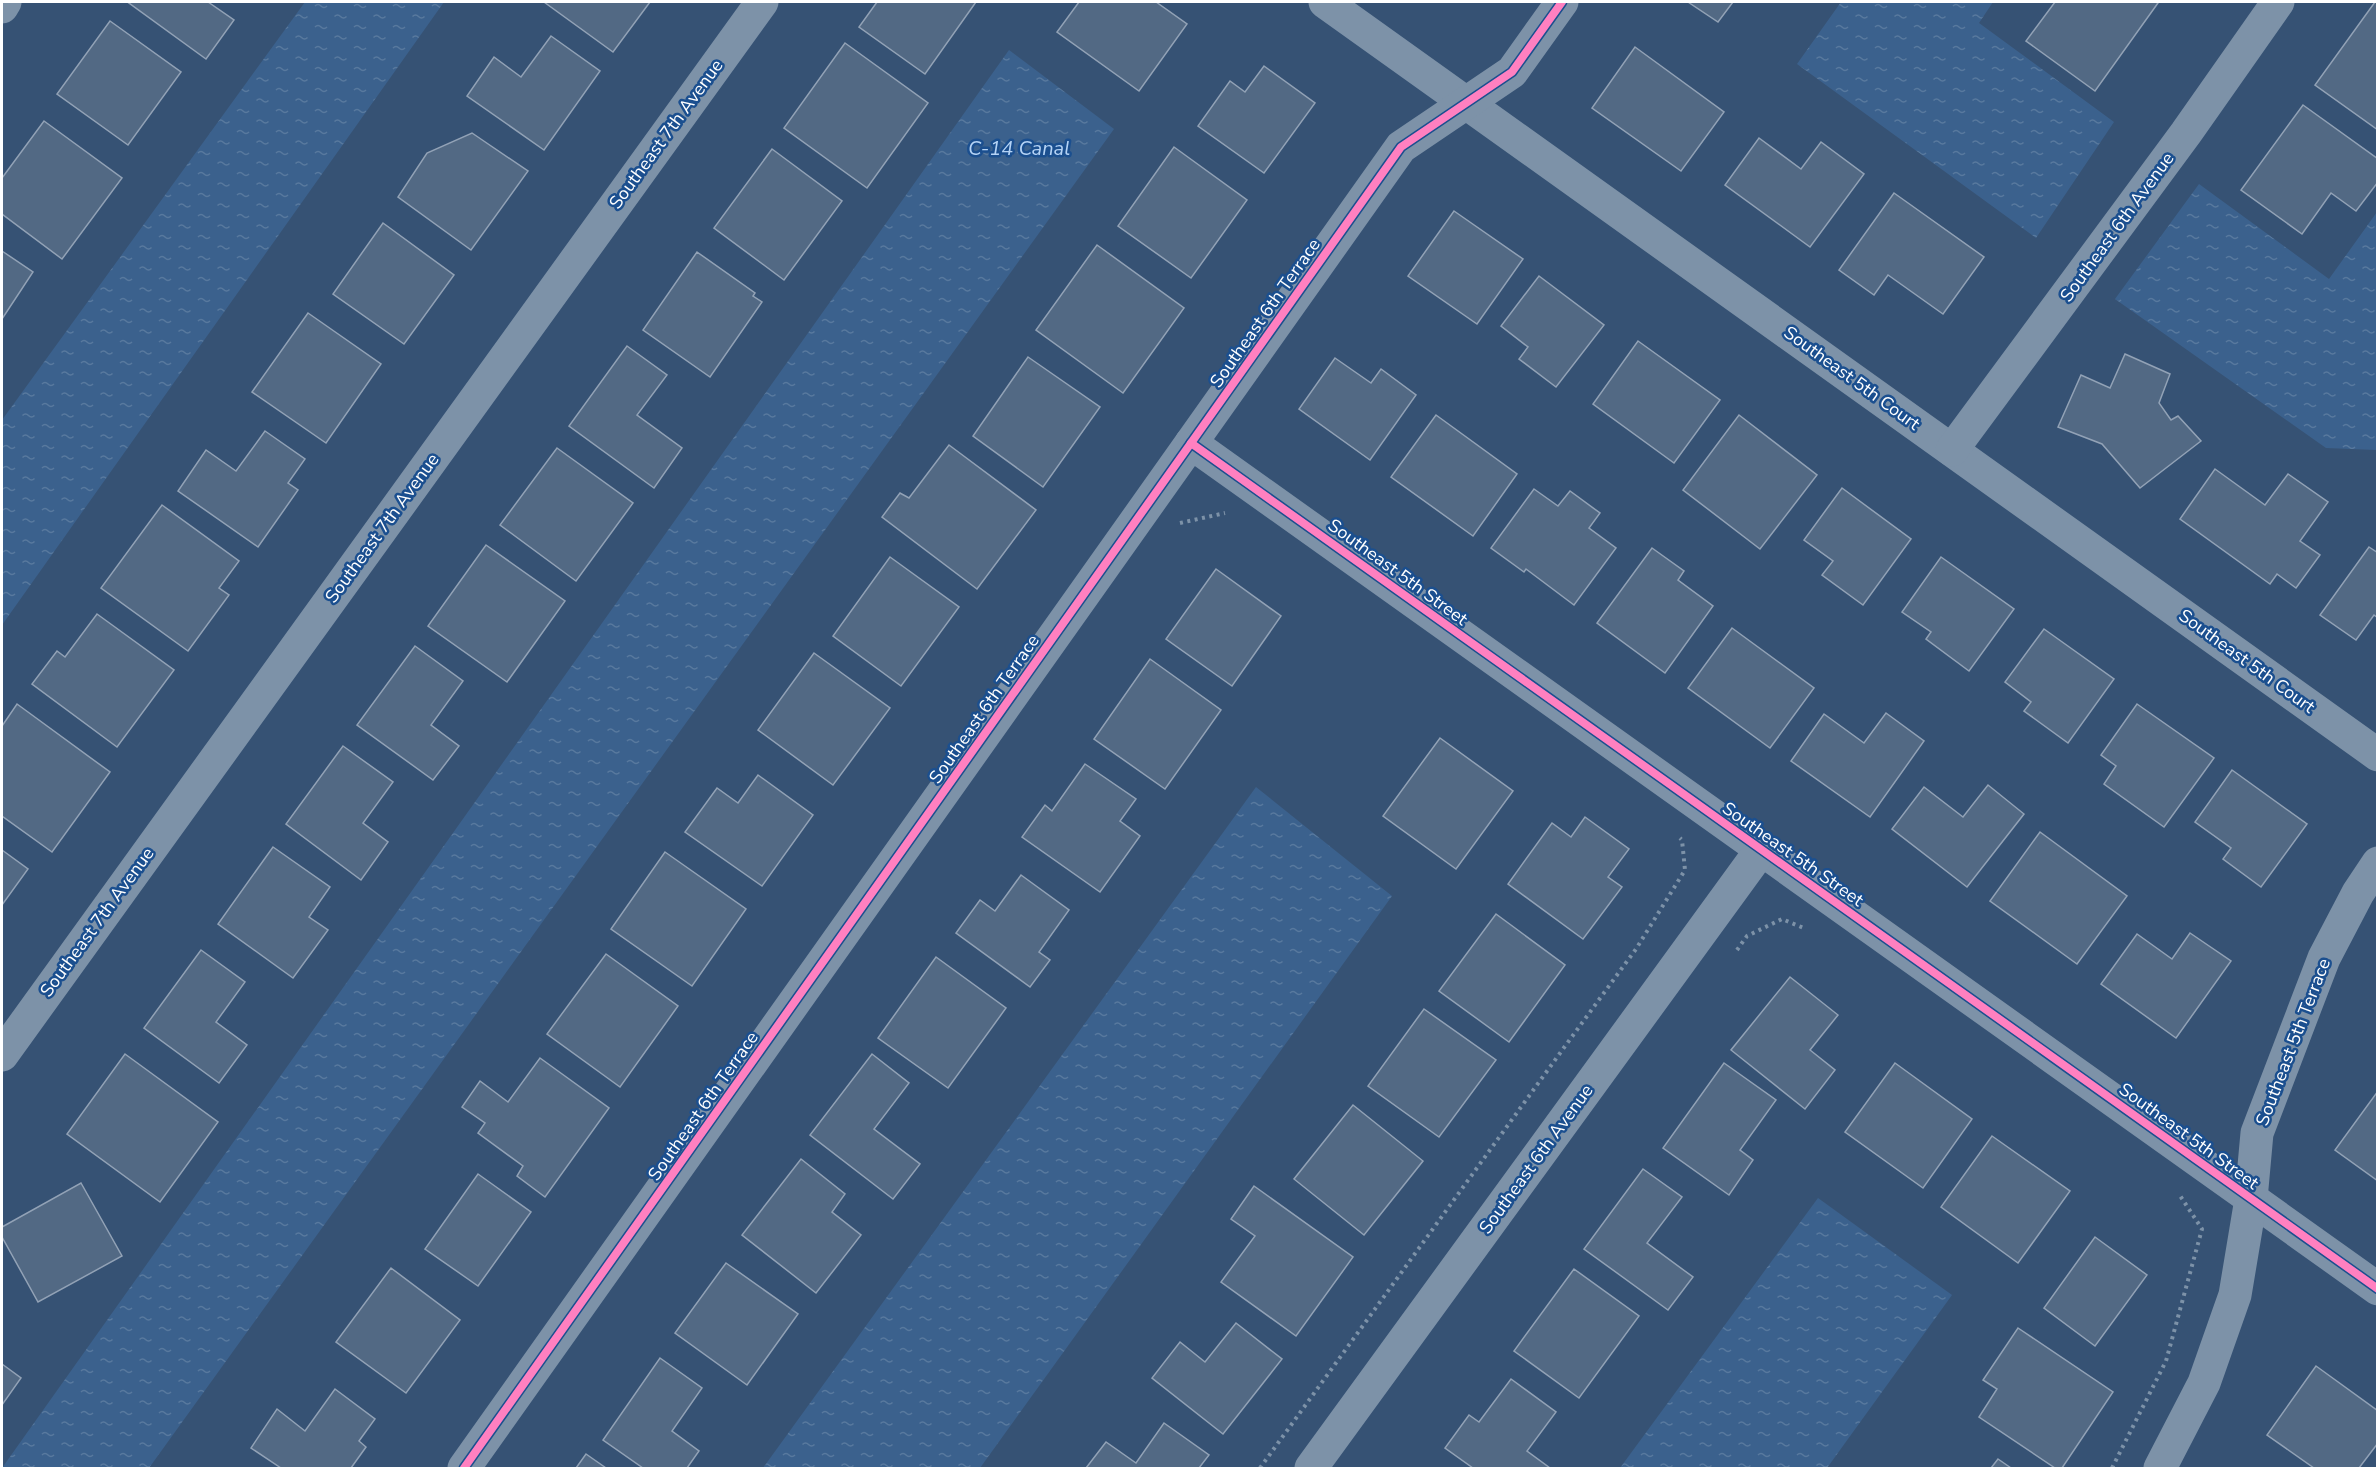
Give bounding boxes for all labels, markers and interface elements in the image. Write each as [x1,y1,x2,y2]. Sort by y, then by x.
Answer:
street label: Southeast 7th Avenue [604,54,728,214]
water label: C-14 Canal [968,135,1070,162]
street label: Southeast 6th Avenue [2055,147,2179,307]
street label: Southeast 6th Terrace [1204,233,1326,393]
street label: Southeast 5th Court [1779,320,1926,436]
street label: Southeast 7th Avenue [320,448,444,608]
street label: Southeast 5th Street [1323,513,1473,631]
street label: Southeast 5th Court [2174,603,2321,719]
street label: Southeast 6th Terrace [923,629,1045,789]
street label: Southeast 5th Street [1718,796,1869,912]
street label: Southeast 7th Avenue [35,842,159,1002]
street label: Southeast 5th Terrace [2250,955,2336,1129]
street label: Southeast 6th Terrace [642,1026,764,1186]
street label: Southeast 5th Street [2114,1077,2264,1195]
street label: Southeast 6th Avenue [1474,1079,1598,1239]

